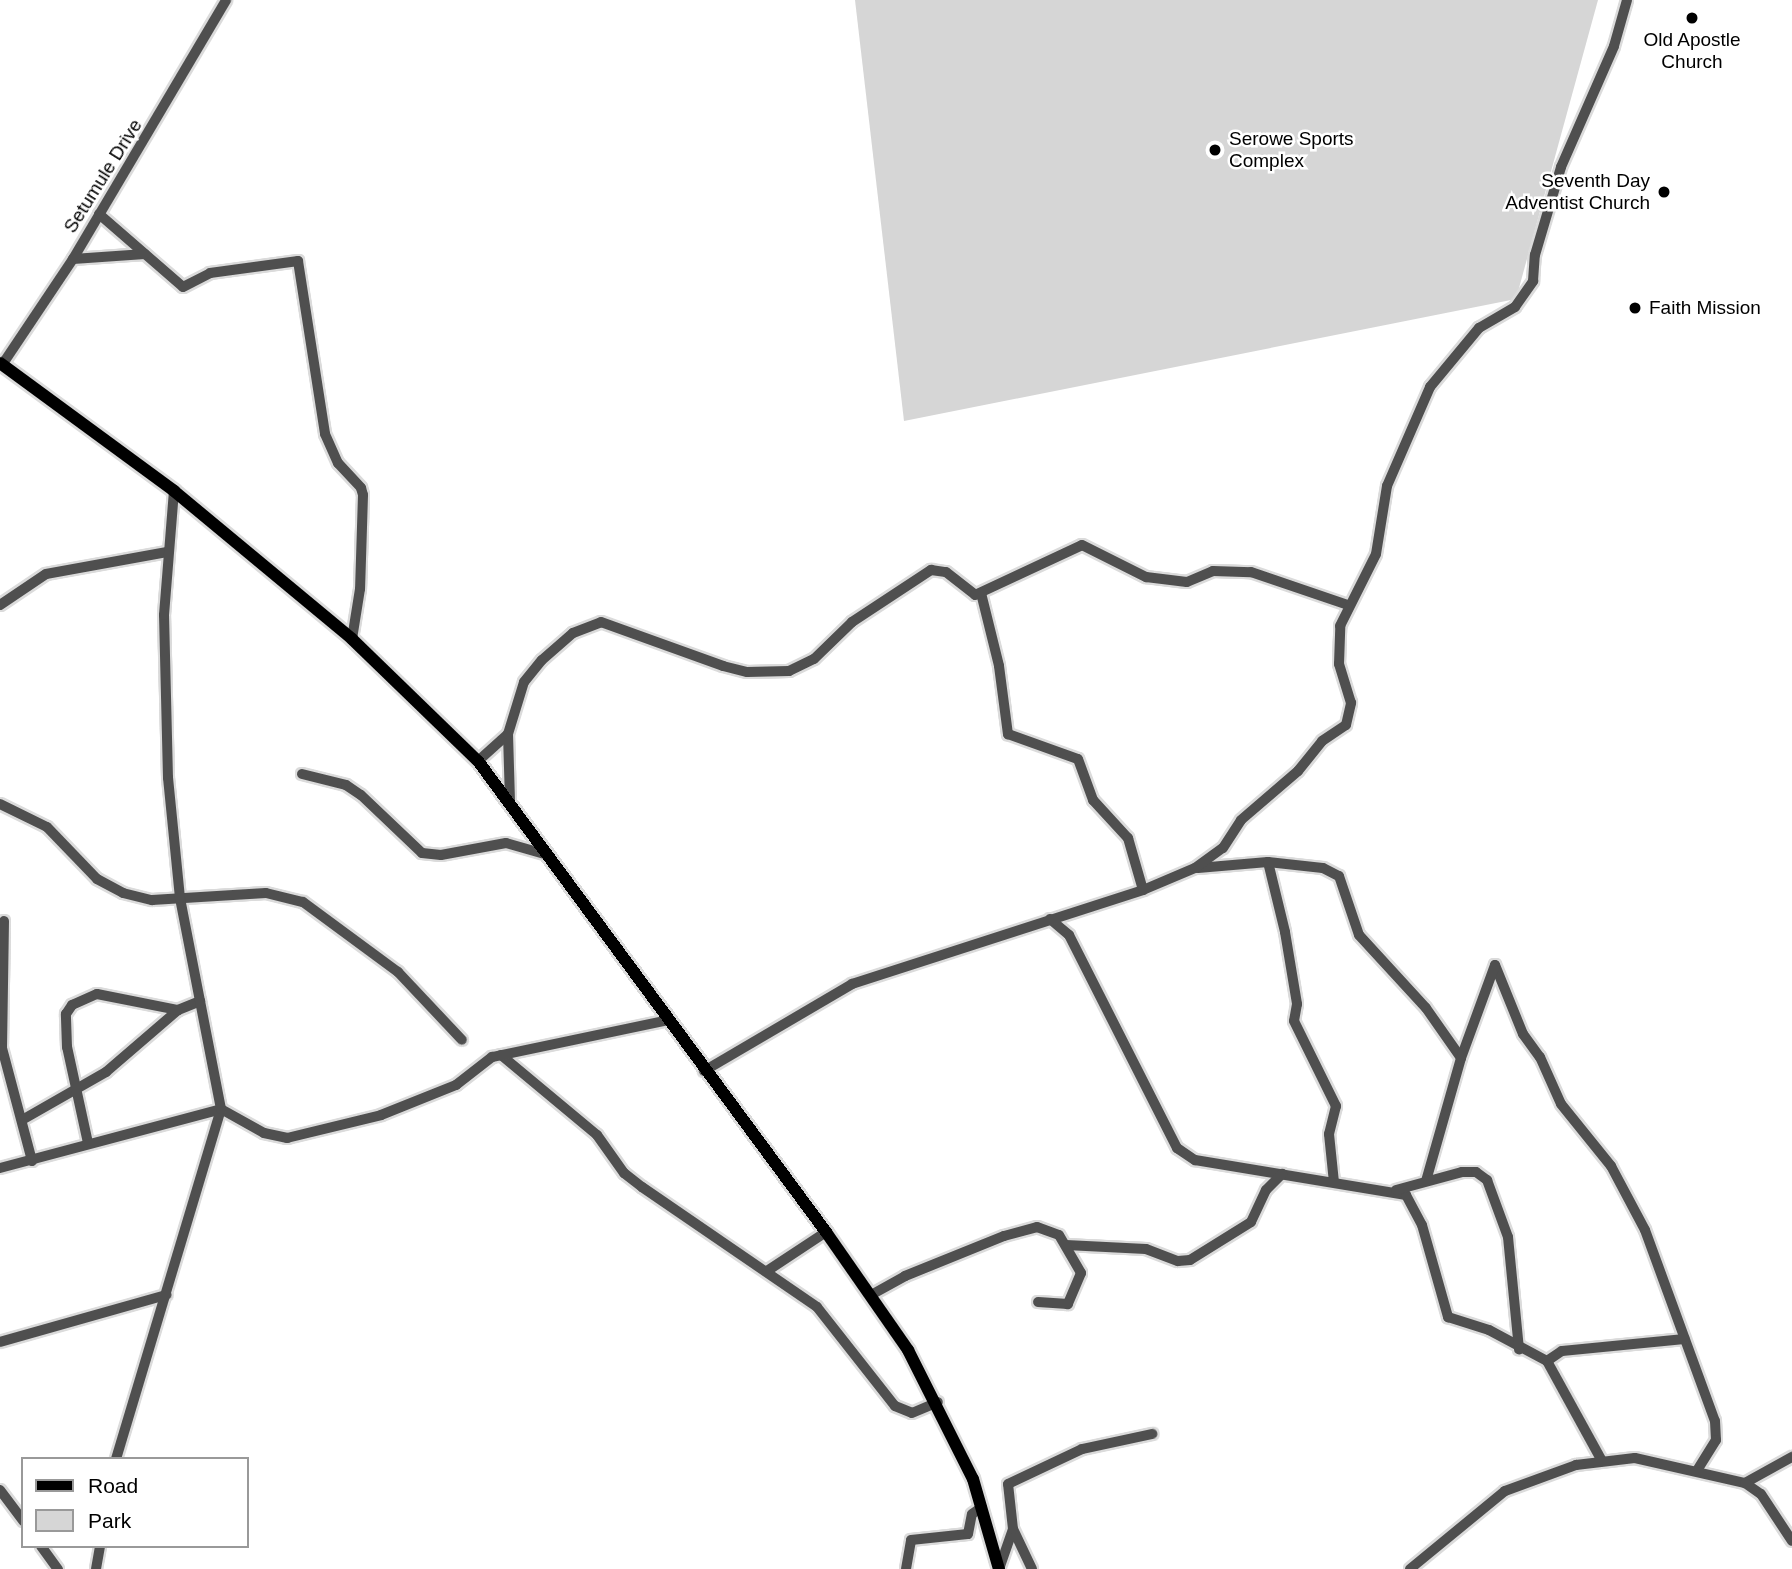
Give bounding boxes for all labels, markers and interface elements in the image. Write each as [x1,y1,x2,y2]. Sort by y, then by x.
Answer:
marker: Old Apostle Church [1684,10,1700,26]
place label: Old Apostle Church [1643,29,1741,73]
street label: Setumule Drive [59,115,147,237]
place label: Serowe Sports Complex [1229,128,1354,172]
marker: Serowe Sports Complex [1207,142,1223,158]
place label: Seventh Day Adventist Church [1505,170,1650,214]
marker: Seventh Day Adventist Church [1656,184,1672,200]
place label: Faith Mission [1649,297,1761,319]
marker: Faith Mission [1627,300,1643,316]
legend [21,1457,248,1548]
text: Road [88,1474,138,1497]
text: Park [88,1509,131,1532]

